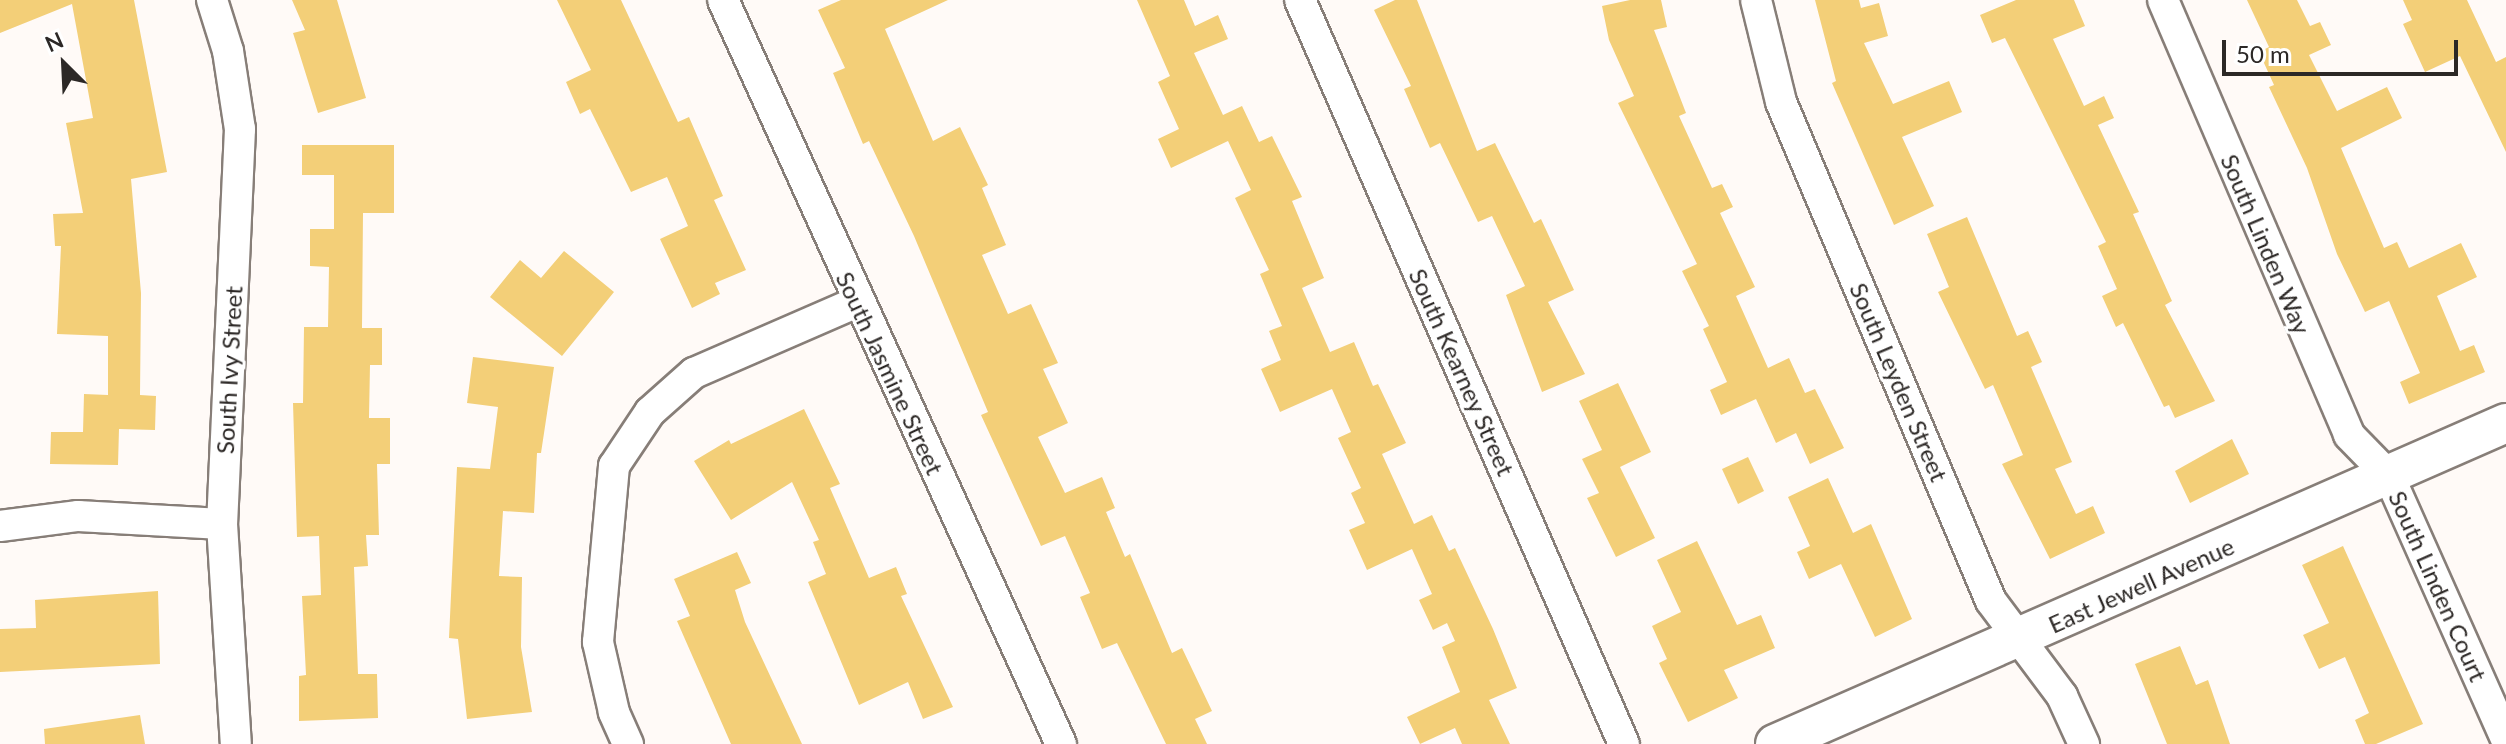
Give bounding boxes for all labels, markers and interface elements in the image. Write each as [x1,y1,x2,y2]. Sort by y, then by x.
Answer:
north arrow [24,24,104,104]
scale bar [2226,24,2462,74]
text: N [41,26,67,57]
text: 50 m [2236,39,2290,68]
street label: South Linden Way [2215,150,2317,338]
street label: South Kearney Street [1403,264,1521,480]
street label: South Jasmine Street [830,267,950,479]
street label: South Leyden Street [1844,278,1954,486]
street label: South Ivy Street [210,285,248,455]
street label: South Linden Court [2383,486,2493,686]
street label: East Jewell Avenue [2043,531,2239,639]

